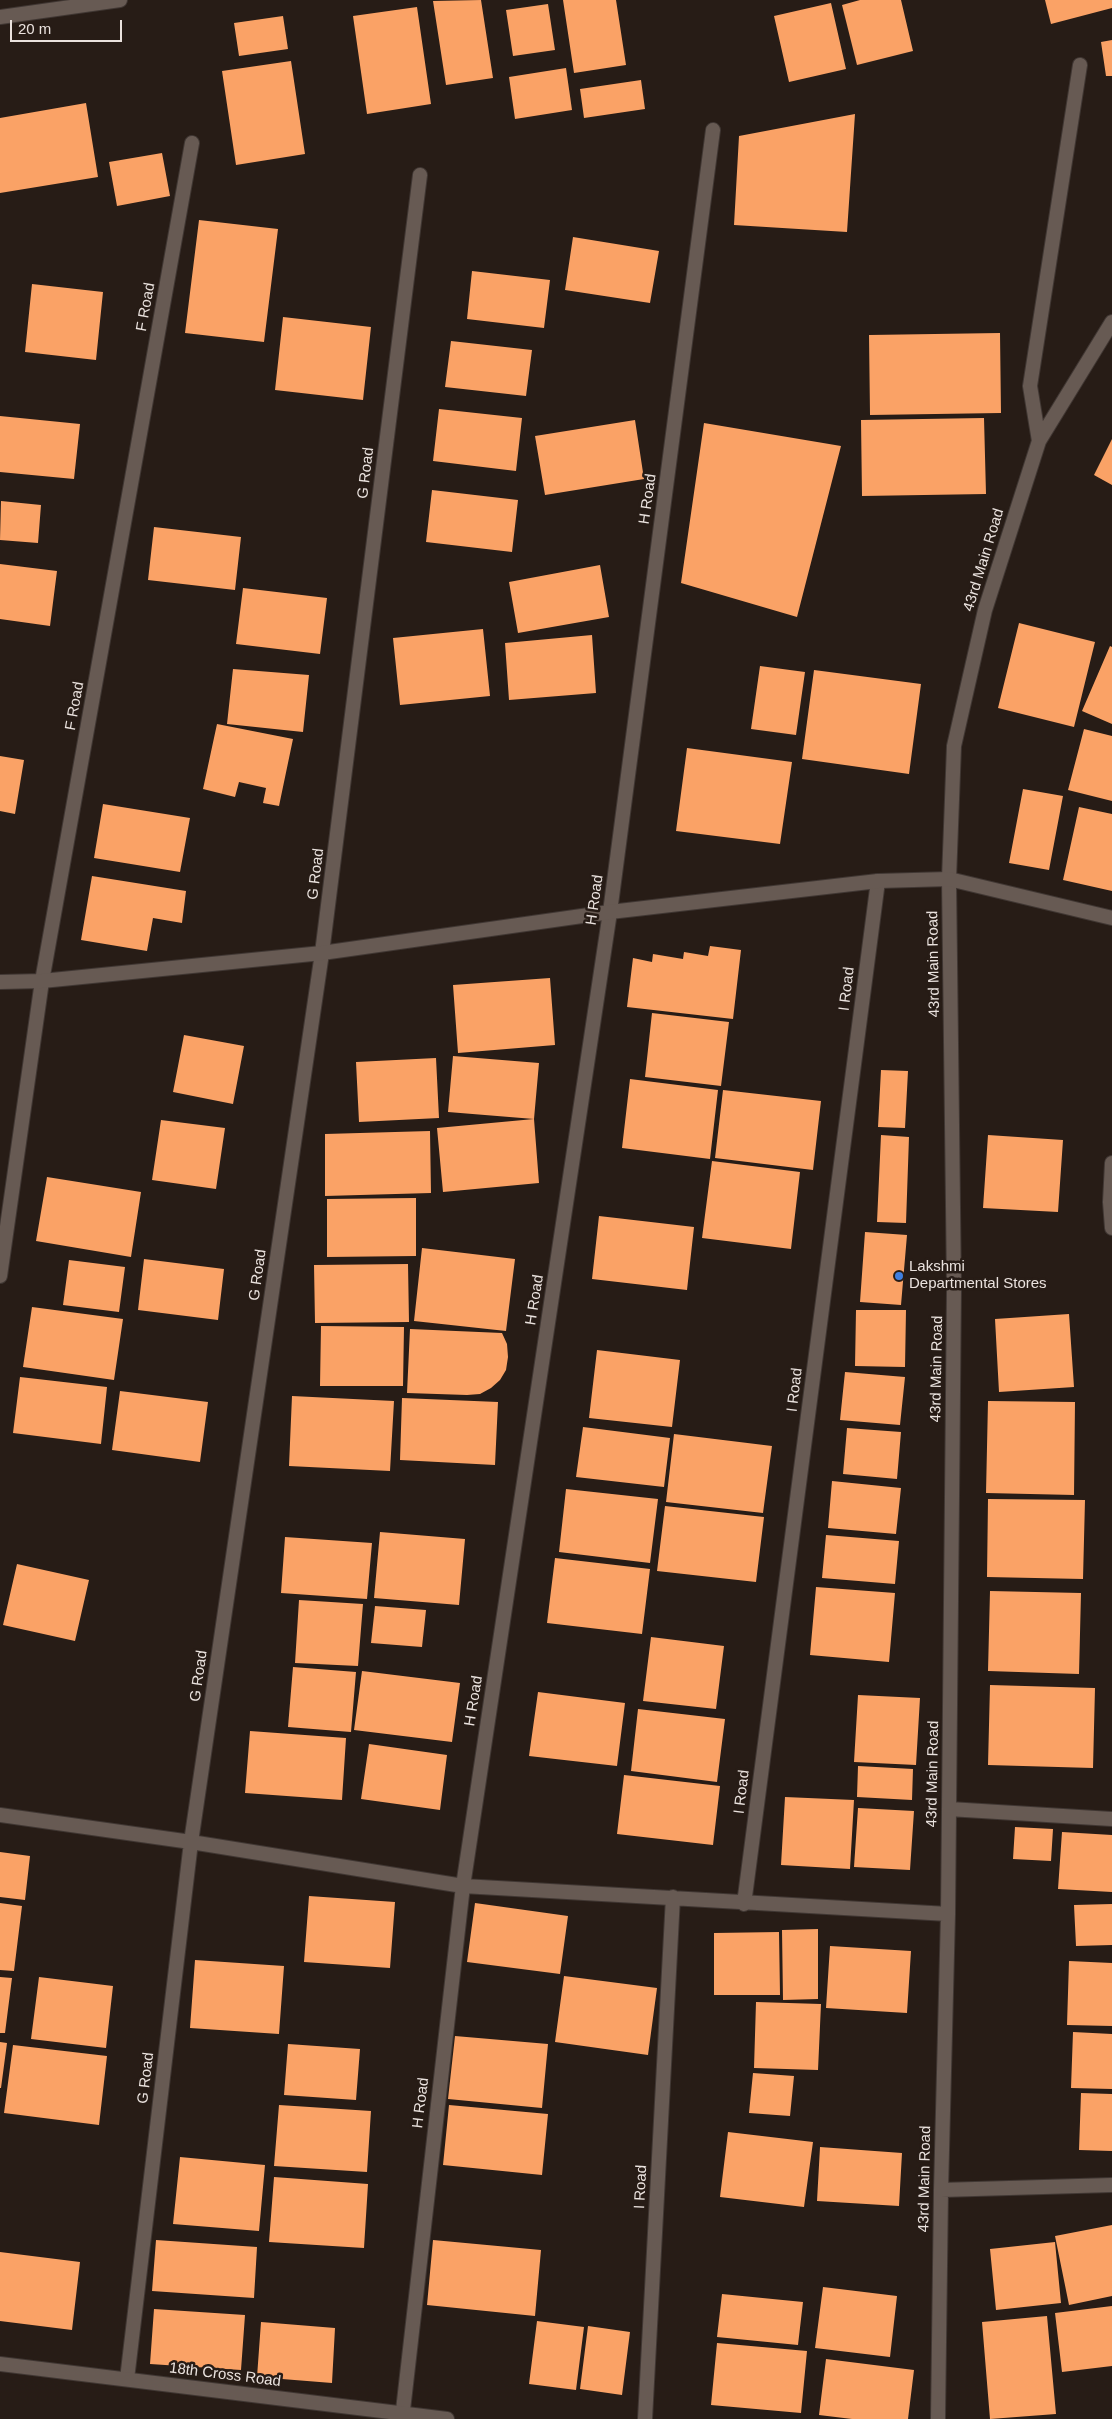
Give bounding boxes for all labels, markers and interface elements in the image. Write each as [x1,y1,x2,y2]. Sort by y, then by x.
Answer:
scale bar [12,10,125,42]
text: 20 m [18,20,51,37]
street label: F Road [133,281,159,333]
street label: G Road [354,446,378,500]
street label: H Road [636,473,660,525]
street label: 43rd Main Road [960,506,1008,614]
street label: F Road [62,680,88,732]
street label: G Road [304,847,328,901]
street label: H Road [583,874,607,926]
street label: 43rd Main Road [924,910,944,1018]
street label: I Road [835,966,859,1012]
street label: G Road [245,1248,271,1302]
place label: Lakshmi Departmental Stores [909,1258,1047,1293]
marker: Lakshmi Departmental Stores [893,1270,905,1282]
street label: H Road [522,1273,548,1327]
street label: 43rd Main Road [927,1315,947,1423]
street label: I Road [783,1367,807,1413]
street label: G Road [186,1649,212,1703]
street label: H Road [461,1674,487,1728]
street label: 43rd Main Road [923,1720,943,1828]
street label: I Road [730,1769,754,1815]
street label: G Road [134,2051,158,2105]
street label: H Road [409,2077,433,2129]
street label: 43rd Main Road [915,2125,935,2233]
street label: I Road [631,2164,651,2210]
street label: 18th Cross Road [168,2359,282,2391]

